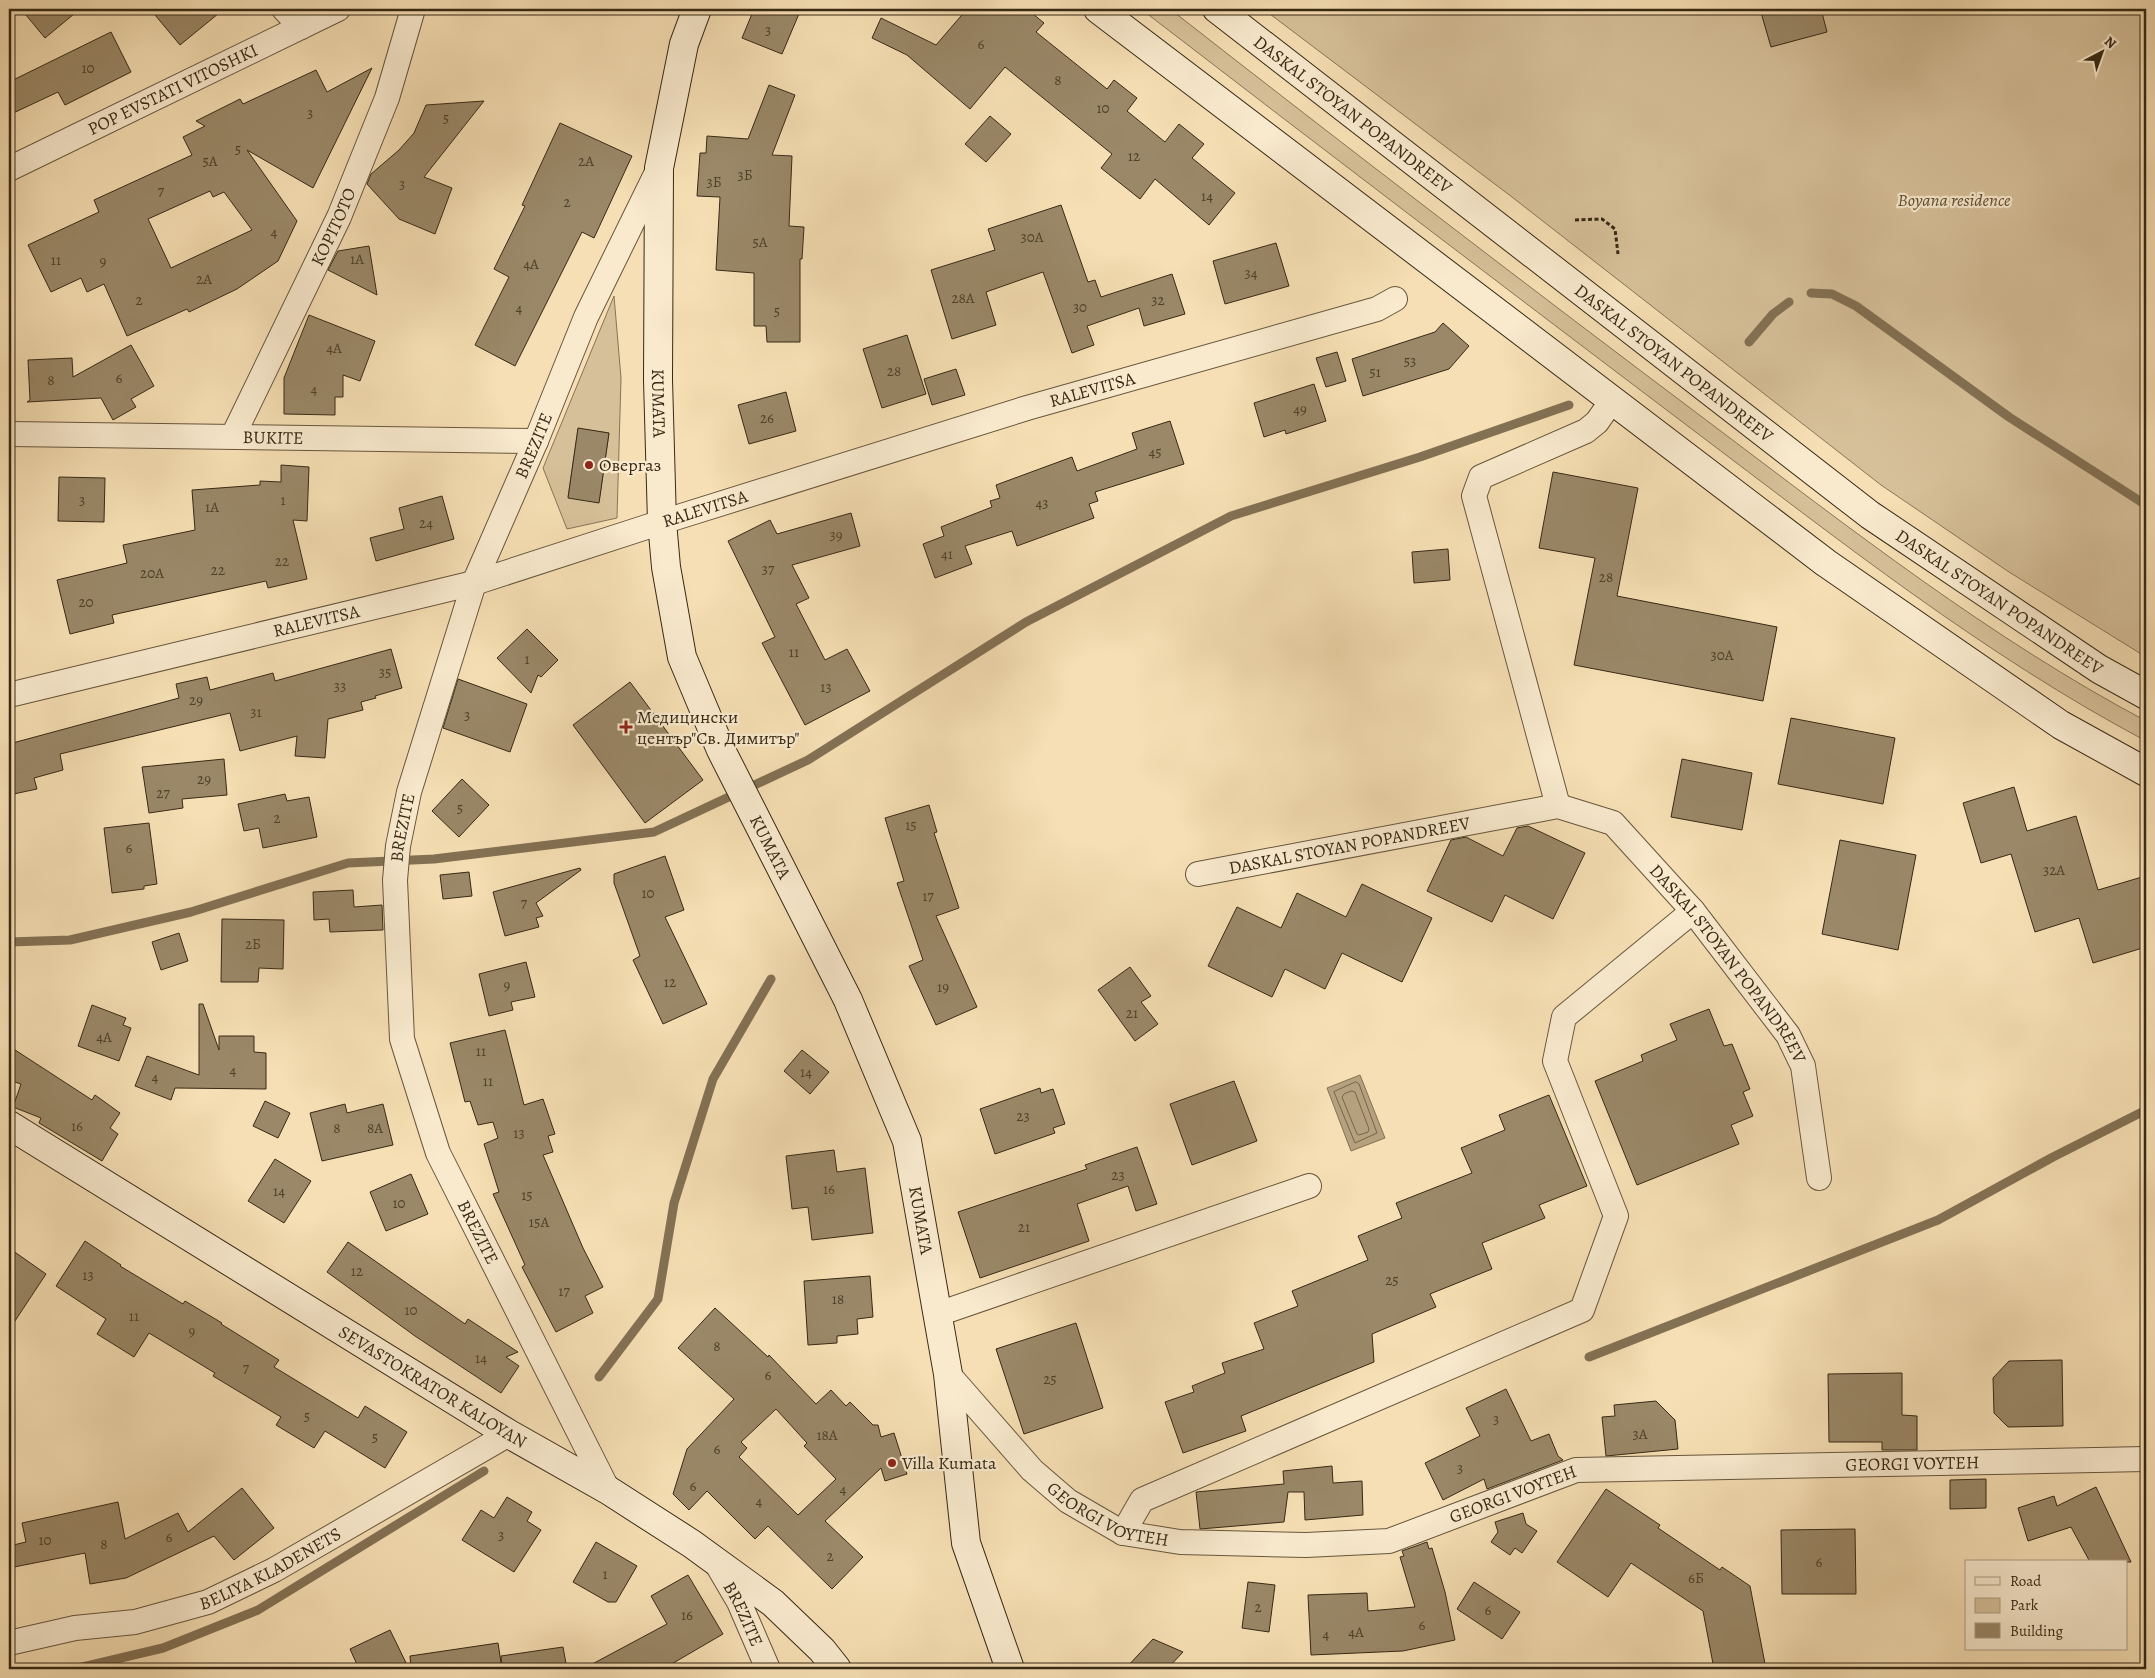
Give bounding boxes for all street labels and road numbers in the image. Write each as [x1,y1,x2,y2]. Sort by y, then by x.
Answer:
street label: DASKAL STOYAN POPANDREEV [1249,30,1457,199]
street label: POP EVSTATI VITOSHKI [84,38,262,141]
street label: KOPITOTO [305,184,362,270]
street label: DASKAL STOYAN POPANDREEV [1570,278,1778,448]
street label: RALEVITSA [1047,366,1138,413]
street label: KUMATA [646,369,672,438]
street label: BREZITE [509,409,558,482]
street label: BUKITE [242,425,304,450]
street label: RALEVITSA [659,484,751,533]
street label: DASKAL STOYAN POPANDREEV [1891,524,2108,680]
street label: RALEVITSA [271,599,362,643]
street label: BREZITE [385,791,420,863]
street label: KUMATA [744,811,797,883]
street label: DASKAL STOYAN POPANDREEV [1227,811,1472,880]
street label: DASKAL STOYAN POPANDREEV [1644,859,1812,1067]
street label: KUMATA [903,1184,939,1257]
street label: BREZITE [452,1196,504,1268]
street label: SEVASTOKRATOR KALOYAN [334,1320,531,1454]
street label: GEORGI VOYTEH [1845,1450,1980,1477]
street label: GEORGI VOYTEH [1446,1459,1580,1529]
street label: GEORGI VOYTEH [1042,1476,1171,1552]
street label: BELIYA KLADENETS [197,1522,346,1616]
street label: BREZITE [717,1577,769,1650]

